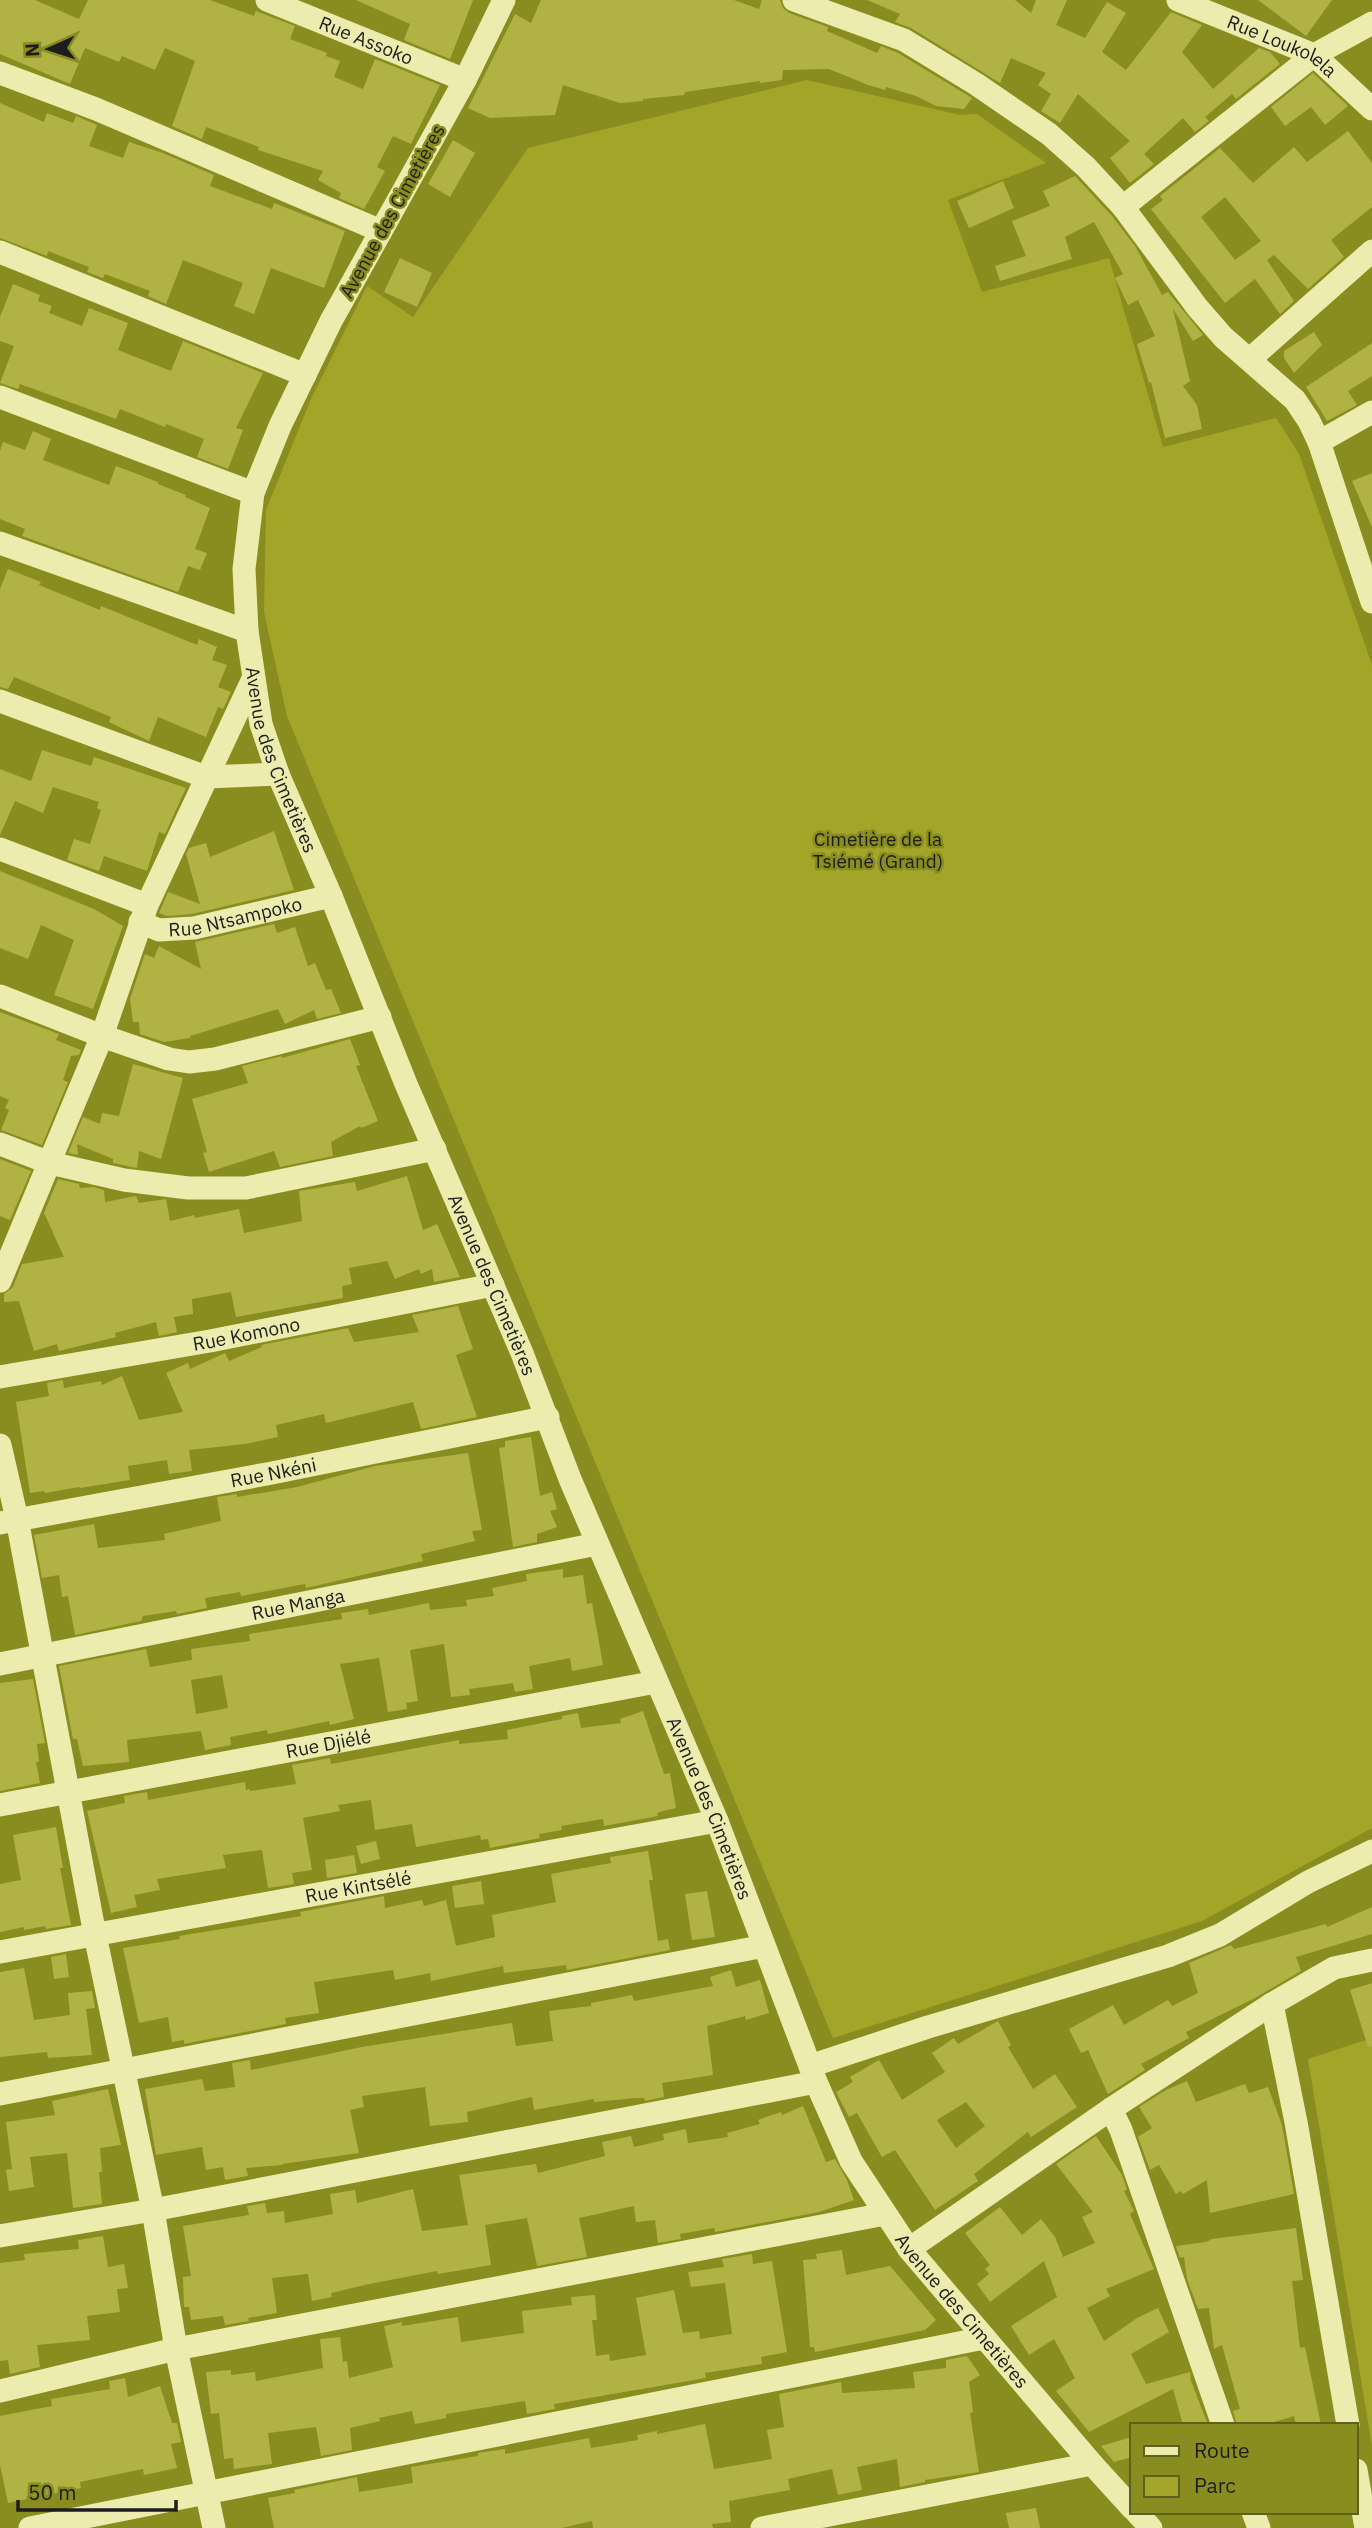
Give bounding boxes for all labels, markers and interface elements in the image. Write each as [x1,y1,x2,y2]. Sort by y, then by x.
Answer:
street label: Rue Loukolela [1224,9,1342,82]
street label: Rue Assoko [316,10,417,70]
north arrow [14,14,84,84]
text: N [20,42,44,57]
street label: Avenue des Cimetières [334,120,450,302]
street label: Avenue des Cimetières [241,665,323,856]
park label: Cimetière de la Tsiémé (Grand) [813,827,943,873]
street label: Rue Ntsampoko [168,891,304,941]
street label: Avenue des Cimetières [443,1190,541,1379]
street label: Rue Komono [191,1312,302,1356]
street label: Rue Nkéni [228,1452,318,1492]
street label: Rue Manga [249,1583,347,1625]
street label: Avenue des Cimetières [662,1713,758,1903]
street label: Rue Djiélé [284,1724,373,1763]
street label: Rue Kintsélé [303,1865,413,1908]
street label: Avenue des Cimetières [890,2229,1034,2393]
legend [1130,2423,1358,2514]
text: Route [1194,2436,1250,2464]
scale bar [18,2468,175,2512]
text: Parc [1194,2471,1236,2499]
text: 50 m [28,2478,77,2506]

